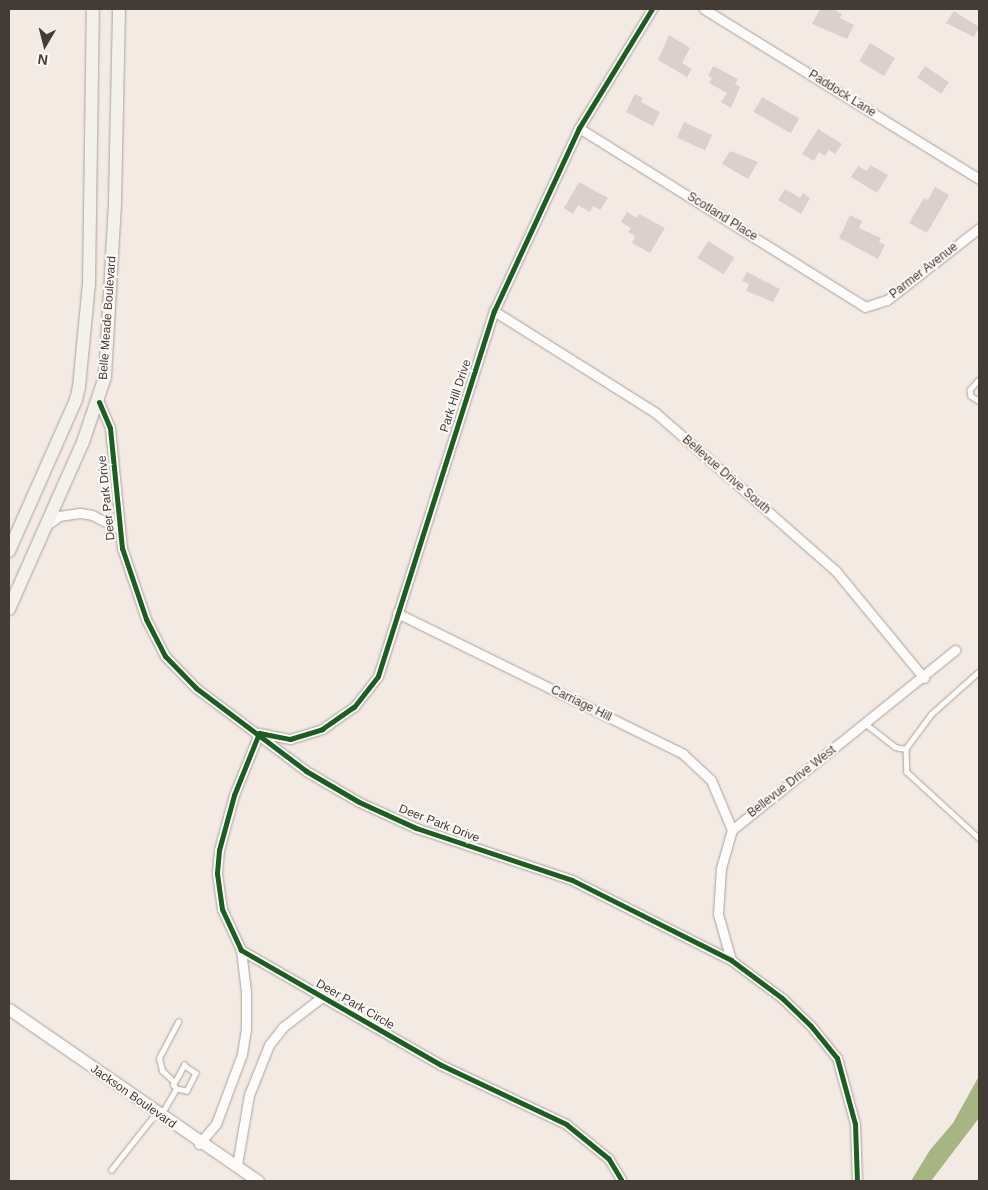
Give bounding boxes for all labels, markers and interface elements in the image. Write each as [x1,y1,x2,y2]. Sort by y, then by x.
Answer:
north arrow [20,20,70,70]
text: N [37,51,49,68]
street label: Paddock Lane [806,68,878,120]
street label: Scotland Place [684,190,760,244]
street label: Parmer Avenue [887,240,961,302]
street label: Belle Meade Boulevard [96,256,120,380]
street label: Park Hill Drive [437,358,475,434]
street label: Bellevue Drive South [679,433,773,517]
street label: Deer Park Drive [95,455,119,541]
street label: Carriage Hill [548,683,614,725]
street label: Bellevue Drive West [745,743,839,821]
street label: Deer Park Drive [397,802,481,846]
street label: Deer Park Circle [313,977,397,1033]
street label: Jackson Boulevard [87,1062,179,1132]

